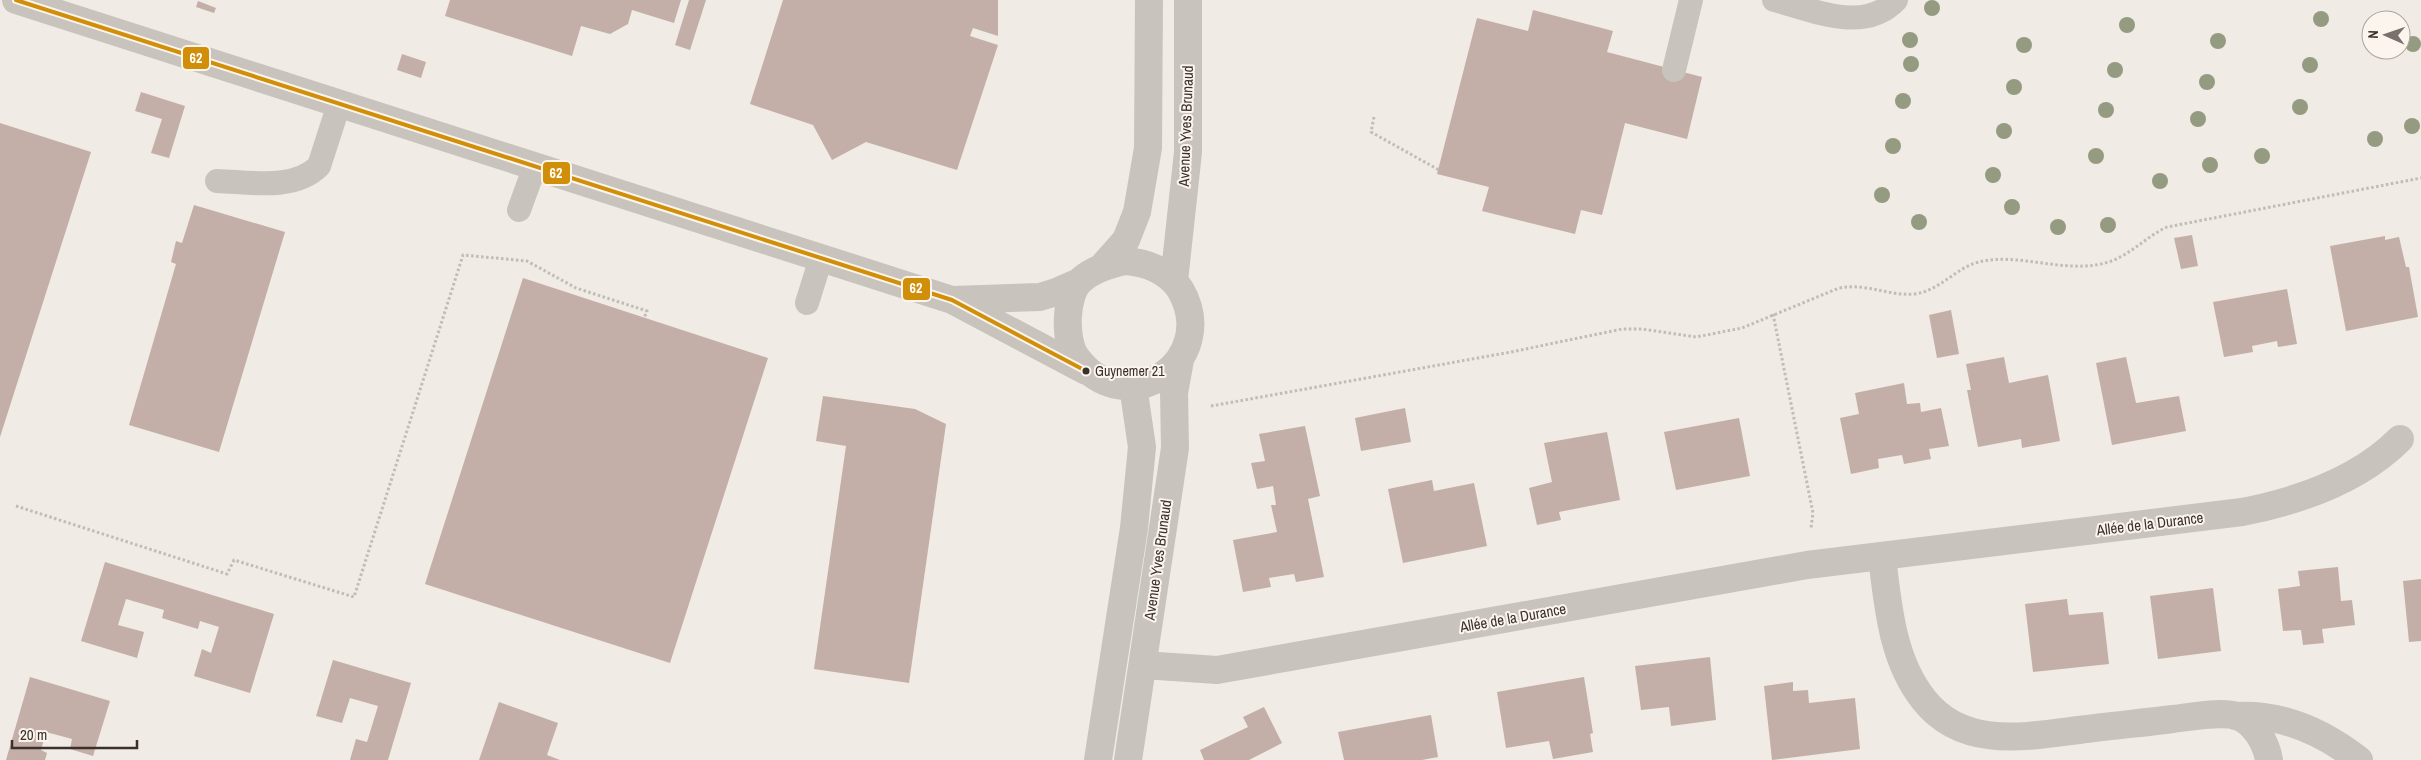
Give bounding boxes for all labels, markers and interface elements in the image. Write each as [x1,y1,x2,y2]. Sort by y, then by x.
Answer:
north arrow [2361,10,2411,60]
text: N [2364,30,2382,39]
line badge: 62 [182,46,210,70]
text: 62 [190,49,202,67]
street label: Avenue Yves Brunaud [1173,65,1198,188]
line badge: 62 [542,161,571,185]
text: 62 [550,164,562,182]
line badge: 62 [902,277,931,301]
text: 62 [910,279,922,297]
place label: Guynemer 21 [1095,362,1165,380]
marker: Guynemer 21 [1081,366,1091,376]
street label: Avenue Yves Brunaud [1139,498,1176,622]
street label: Allée de la Durance [2094,507,2205,541]
street label: Allée de la Durance [1457,598,1568,637]
scale bar [12,718,138,750]
text: 20 m [20,724,47,745]

